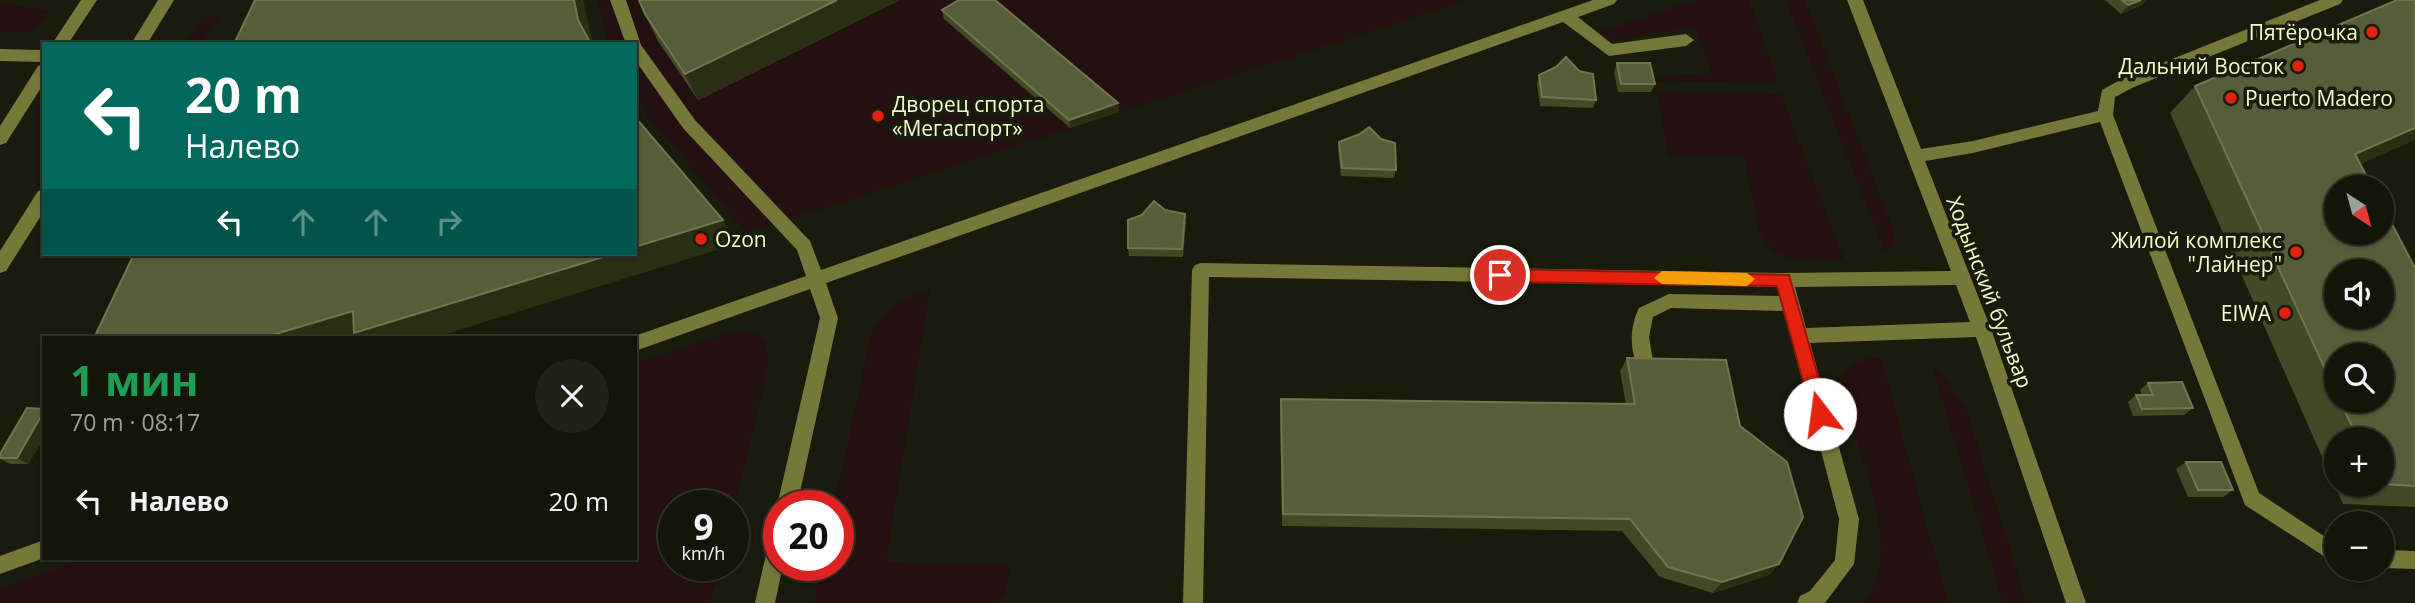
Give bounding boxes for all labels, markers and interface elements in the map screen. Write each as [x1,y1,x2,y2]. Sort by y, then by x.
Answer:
place label: Пятёрочка [2249,18,2358,46]
marker: Пятёрочка [2364,24,2380,40]
place label: Дальний Восток [2118,52,2284,80]
marker: Дальний Восток [2290,58,2306,74]
text: 20 m [185,61,302,127]
icon: left [70,70,161,161]
place label: Puerto Madero [2245,84,2393,112]
place label: Дворец спорта «Мегаспорт» [892,90,1044,142]
marker: Puerto Madero [2223,90,2239,106]
marker: Дворец спорта «Мегаспорт» [870,108,886,124]
text: Налево [185,124,300,167]
north arrow [2324,175,2394,245]
map controls [2324,175,2394,581]
street label: Ходынский бульвар [1940,192,2040,392]
icon: left [211,203,249,241]
icon: ahead [284,203,322,241]
icon: ahead [357,203,395,241]
icon: right [430,203,468,241]
place label: Ozon [715,225,767,253]
place label: Жилой комплекс "Лайнер" [2111,226,2282,278]
marker: Ozon [693,231,709,247]
marker: Жилой комплекс "Лайнер" [2288,244,2304,260]
pin [1470,245,1530,305]
icon: arrive [1481,256,1519,294]
button: sound [2324,259,2394,329]
place label: EIWA [2221,299,2272,327]
marker: EIWA [2277,305,2293,321]
button: search [2324,343,2394,413]
text: 1 мин [70,351,198,408]
button: close [535,359,609,433]
position arrow [1783,377,1857,451]
text: 70 m · 08:17 [70,406,200,438]
button: + [2324,427,2394,497]
icon: left [70,482,108,520]
text: Налево [129,483,229,519]
text: 20 m [548,483,609,519]
speed limit sign: 20 [763,490,854,581]
text: 9 [693,503,714,550]
button: − [2324,511,2394,581]
text: km/h [682,541,725,565]

